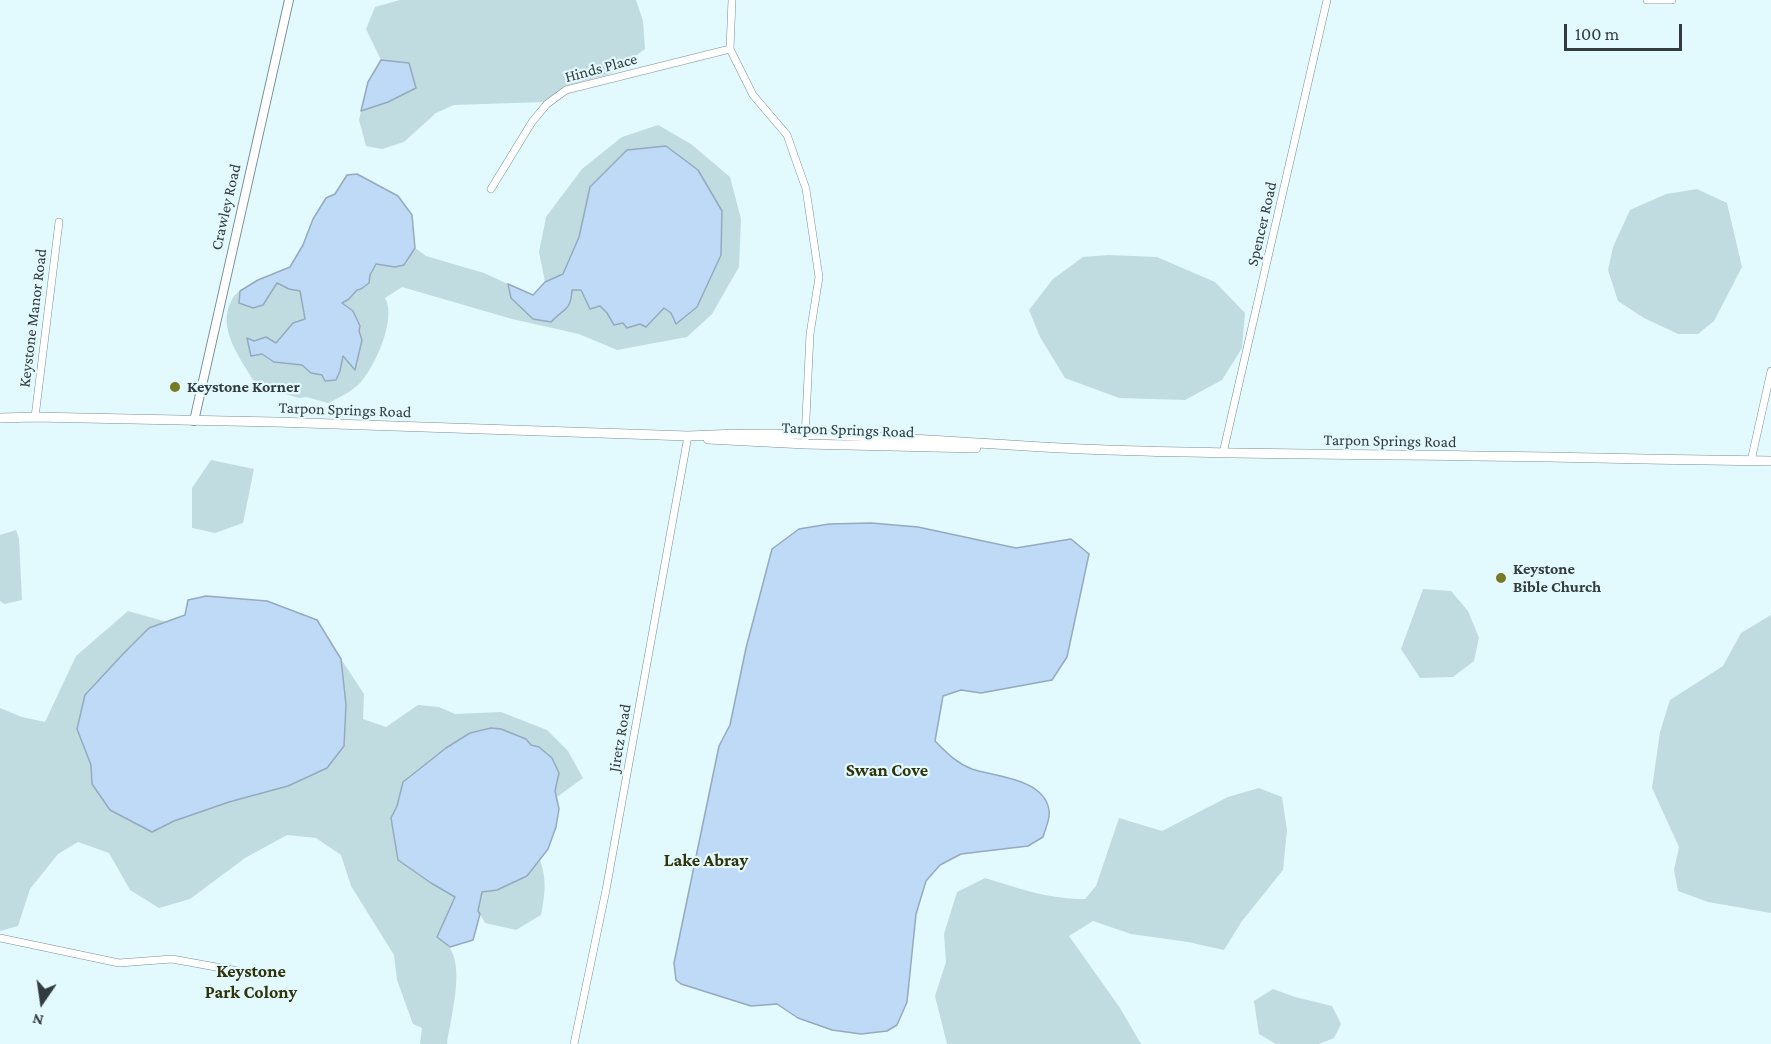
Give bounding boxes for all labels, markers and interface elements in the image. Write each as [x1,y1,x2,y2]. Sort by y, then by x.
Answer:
scale bar [1567,12,1686,50]
text: 100 m [1575,24,1619,44]
street label: Hinds Place [563,49,639,87]
street label: Crawley Road [207,162,245,252]
street label: Spencer Road [1243,180,1281,268]
street label: Keystone Manor Road [15,248,51,388]
place label: Keystone Korner [187,377,300,397]
marker: Keystone Korner [168,380,182,394]
street label: Tarpon Springs Road [278,398,412,422]
street label: Tarpon Springs Road [781,418,915,442]
street label: Tarpon Springs Road [1323,430,1457,452]
place label: Keystone Bible Church [1513,559,1601,597]
marker: Keystone Bible Church [1494,571,1508,585]
street label: Jiretz Road [605,702,635,774]
district label: Swan Cove [846,759,928,781]
district label: Lake Abray [664,849,748,871]
district label: Keystone Park Colony [205,960,297,1002]
north arrow [12,972,72,1032]
text: N [31,1011,45,1030]

